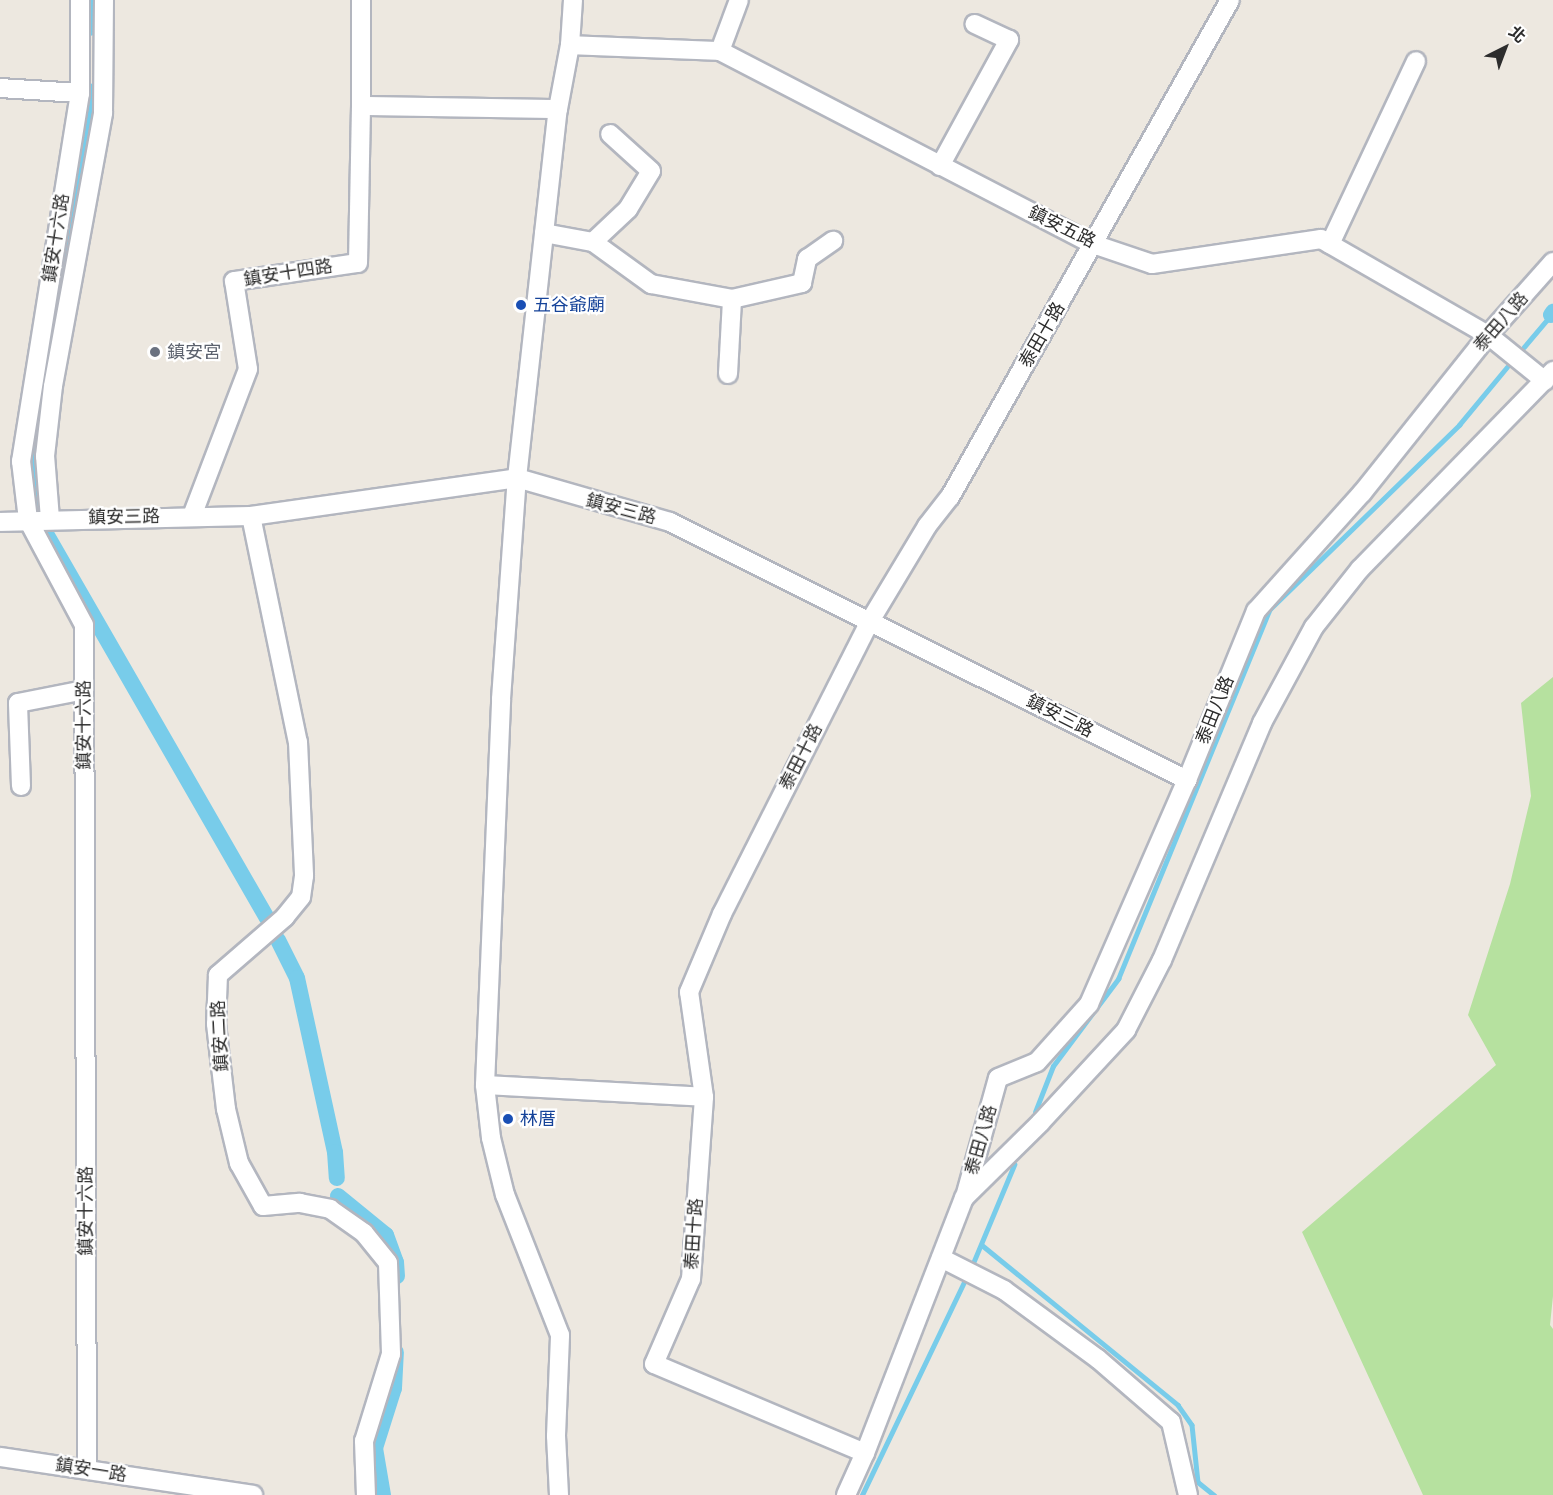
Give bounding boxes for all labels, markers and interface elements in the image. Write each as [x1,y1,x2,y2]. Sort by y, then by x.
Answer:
north arrow [1475,18,1535,78]
text: 北 [1505,22,1530,47]
street label: 鎮安十六路 [38,192,74,284]
street label: 鎮安五路 [1025,202,1099,252]
street label: 鎮安十四路 [242,255,334,291]
street label: 泰田八路 [1469,288,1533,356]
place label: 五谷爺廟 [533,294,605,316]
marker: 五谷爺廟 [514,298,528,312]
street label: 泰田十路 [1015,298,1069,372]
place label: 鎮安宮 [167,341,221,363]
marker: 鎮安宮 [148,345,162,359]
street label: 鎮安三路 [583,489,659,529]
street label: 鎮安三路 [88,506,160,528]
street label: 泰田八路 [1192,673,1238,747]
street label: 鎮安十六路 [73,680,95,770]
street label: 鎮安三路 [1023,690,1097,742]
street label: 泰田十路 [775,720,827,794]
street label: 鎮安二路 [207,999,233,1073]
street label: 泰田八路 [961,1102,1001,1178]
place label: 林厝 [520,1108,556,1130]
marker: 林厝 [501,1112,515,1126]
street label: 鎮安十六路 [75,1166,97,1256]
street label: 泰田十路 [681,1197,707,1271]
street label: 鎮安一路 [54,1454,128,1486]

